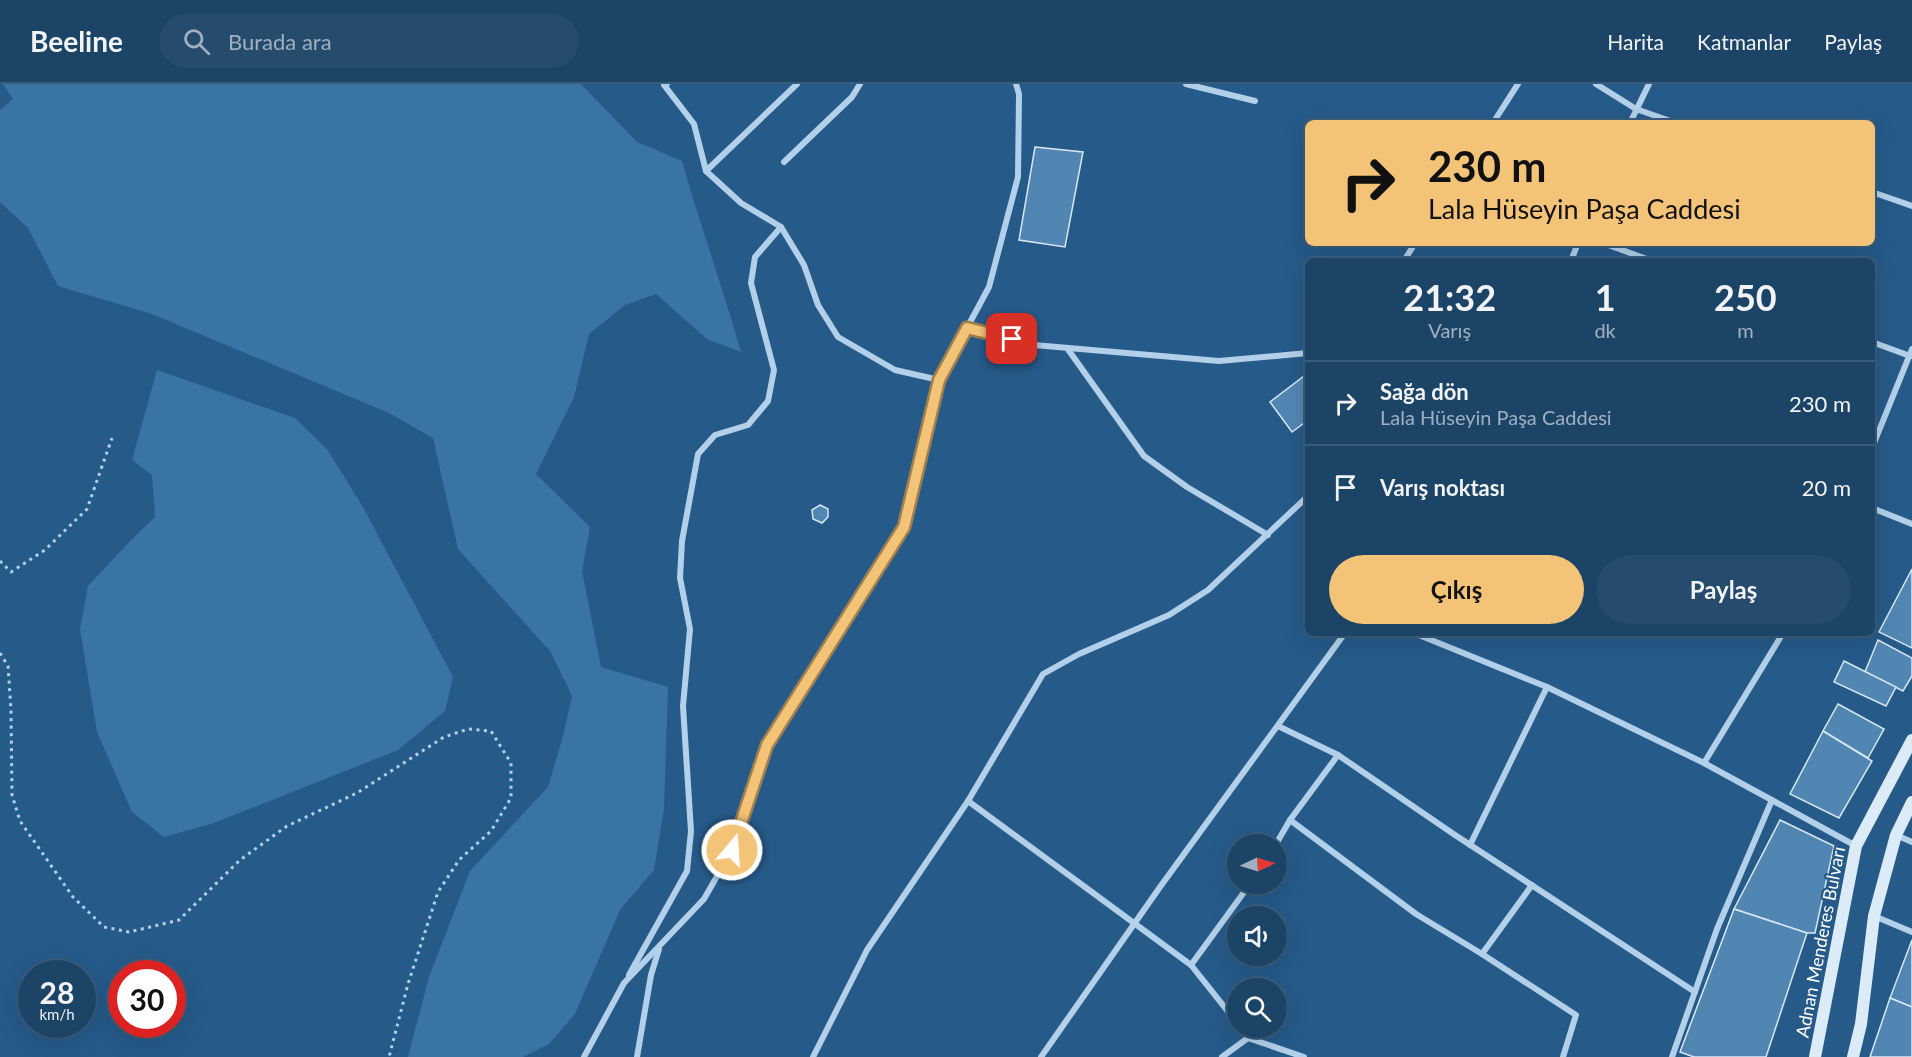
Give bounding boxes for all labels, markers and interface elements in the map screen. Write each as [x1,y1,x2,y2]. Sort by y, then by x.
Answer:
search box [159,14,579,68]
text: Beeline [30,24,123,58]
icon: search [180,25,213,58]
text: Burada ara [228,28,332,55]
text: Harita [1607,29,1664,54]
text: Katmanlar [1697,29,1791,54]
text: Paylaş [1824,29,1882,54]
text: 230 m [1428,141,1546,191]
icon: right [1329,144,1407,222]
text: Lala Hüseyin Paşa Caddesi [1428,192,1741,225]
text: 21:32 [1403,275,1496,319]
text: 1 [1595,275,1616,319]
text: 250 [1714,275,1777,319]
pin [986,313,1037,364]
text: Varış [1428,318,1471,342]
text: dk [1594,318,1616,342]
text: m [1737,318,1754,342]
icon: arrive [995,322,1028,355]
text: Sağa dön [1380,378,1469,405]
icon: right [1329,387,1362,420]
text: 230 m [1789,390,1851,417]
text: Lala Hüseyin Paşa Caddesi [1380,405,1612,429]
icon: arrive [1329,471,1362,504]
text: Varış noktası [1380,474,1505,501]
text: 20 m [1802,474,1851,501]
button: Çıkış [1329,555,1584,624]
button: Paylaş [1596,555,1851,624]
position arrow [700,818,764,882]
north arrow [1227,834,1287,894]
map controls [1227,834,1287,1038]
street label: Adnan Menderes Bulvarı [1791,845,1849,1039]
button: sound [1227,906,1287,966]
speed limit sign: 30 [108,960,186,1038]
text: 28 [40,974,74,1010]
button: search [1227,978,1287,1038]
text: km/h [39,1005,75,1023]

